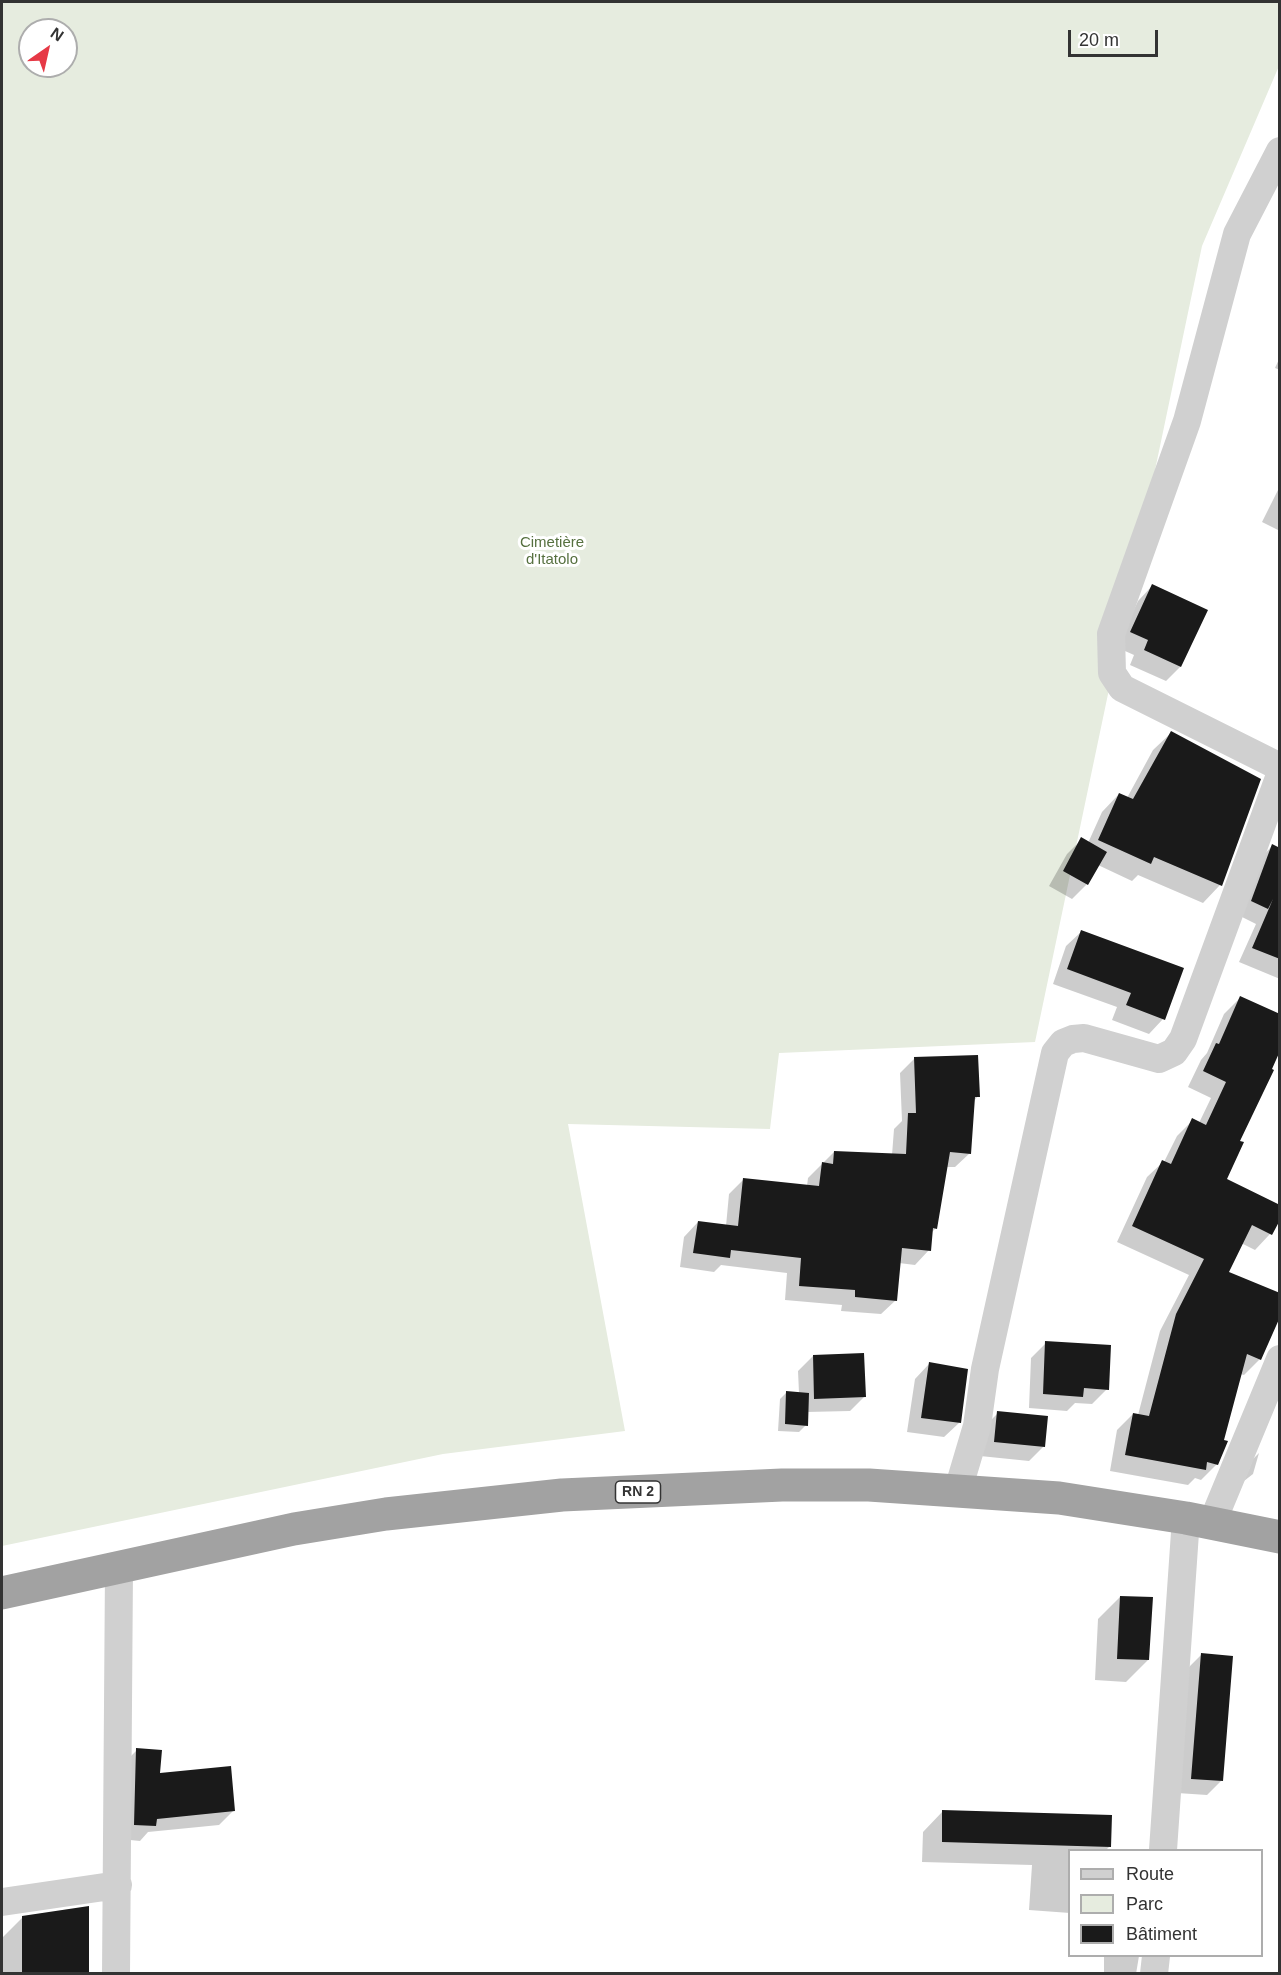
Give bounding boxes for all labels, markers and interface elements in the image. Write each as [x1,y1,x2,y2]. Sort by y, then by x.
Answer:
north arrow [18,18,78,78]
scale bar [1071,18,1161,56]
text: N [48,24,67,45]
text: 20 m [1079,30,1119,50]
park label: Cimetière d'Itatolo [520,534,584,569]
road number: RN 2 [616,1481,660,1503]
legend [1068,1849,1263,1957]
text: Route [1126,1864,1174,1884]
text: Parc [1126,1894,1163,1914]
text: Bâtiment [1126,1924,1197,1944]

